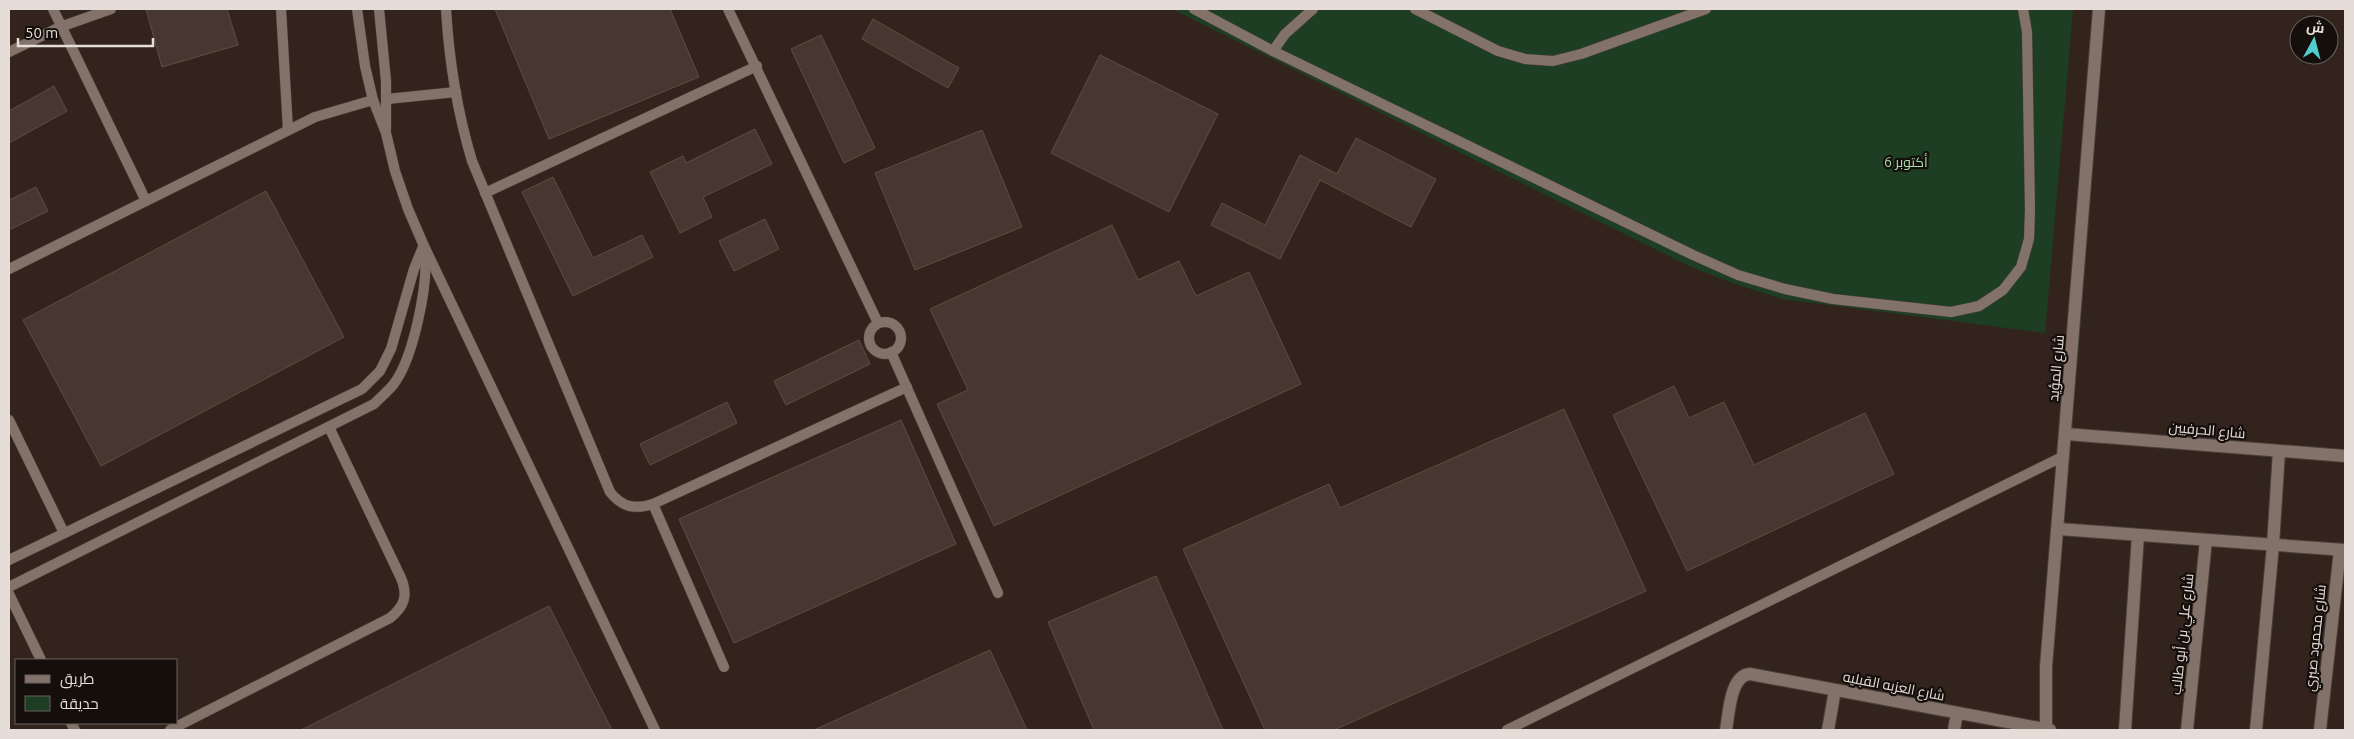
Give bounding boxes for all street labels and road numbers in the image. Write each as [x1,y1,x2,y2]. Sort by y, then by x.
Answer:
street label: شارع المؤيد [2045,334,2068,402]
street label: شارع الحرفيين [2168,419,2246,442]
street label: شارع علي بن أبو طالب [2167,572,2200,696]
street label: شارع محمود صبري [2301,584,2333,693]
street label: شارع العزبه القبليه [1842,668,1946,705]

